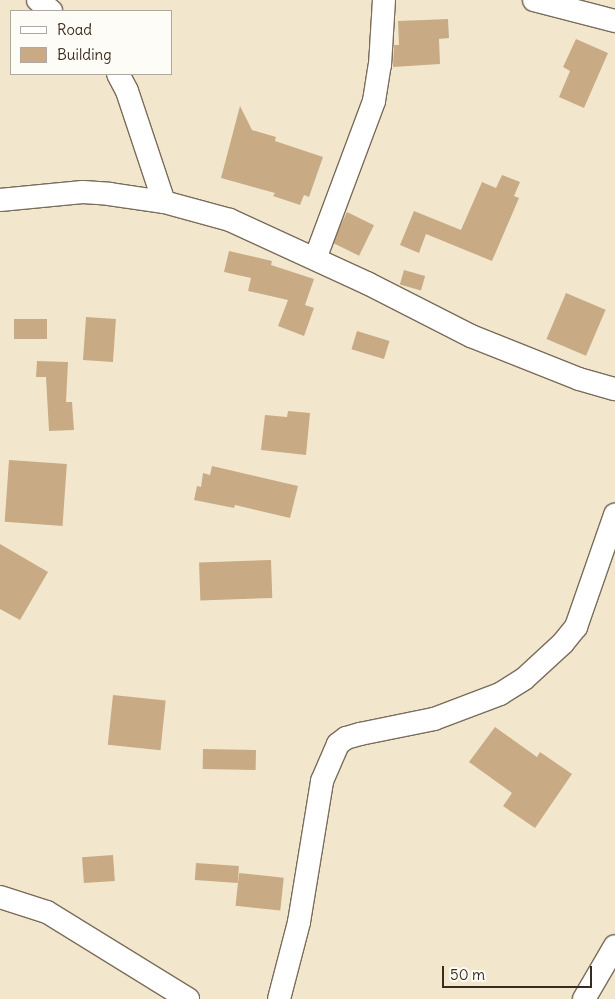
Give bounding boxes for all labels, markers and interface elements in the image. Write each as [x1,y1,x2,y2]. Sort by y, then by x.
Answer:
legend [10,10,172,75]
text: Road [57,20,92,39]
text: Building [57,45,112,64]
scale bar [445,956,595,988]
text: 50 m [450,965,485,984]

